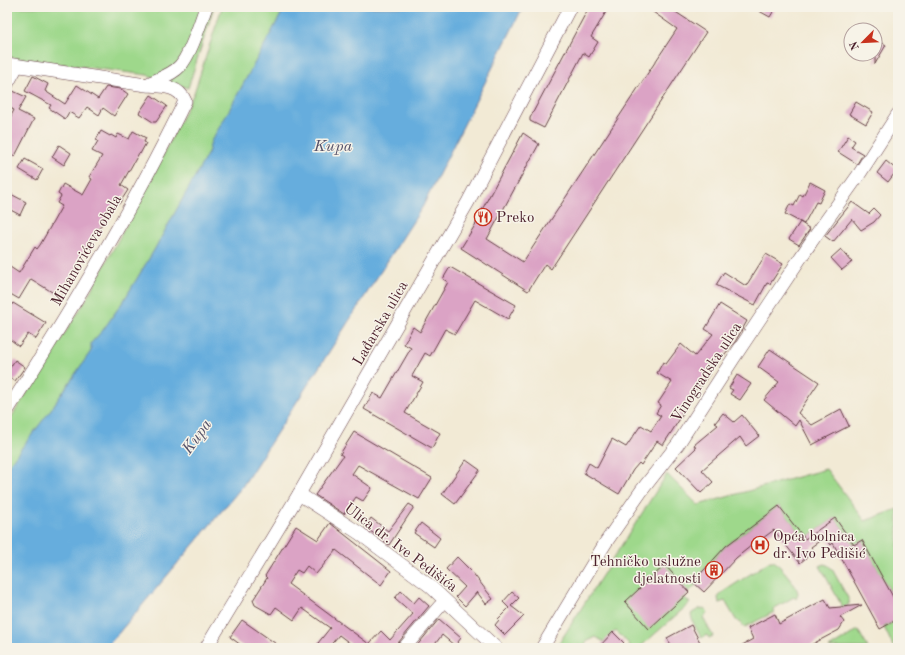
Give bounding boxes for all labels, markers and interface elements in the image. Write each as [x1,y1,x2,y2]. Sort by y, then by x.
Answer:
north arrow [843,22,883,62]
text: N [848,39,862,52]
water label: Kupa [313,139,353,155]
street label: Mihanovićeva obala [49,192,125,309]
restaurant icon: Preko [473,207,493,227]
place label: Preko [496,211,535,226]
street label: Lađarska ulica [351,278,412,369]
street label: Vinogradska ulica [669,320,745,426]
water label: Kupa [179,417,216,458]
street label: Ulica dr. Ive Pedišića [341,501,460,596]
place label: Opća bolnica dr. Ivo Pedišić [773,530,866,562]
hospital icon: Opća bolnica dr. Ivo Pedišić [750,535,770,555]
place label: Tehničko uslužne djelatnosti [590,555,701,587]
building icon: Tehničko uslužne djelatnosti [704,560,724,580]

